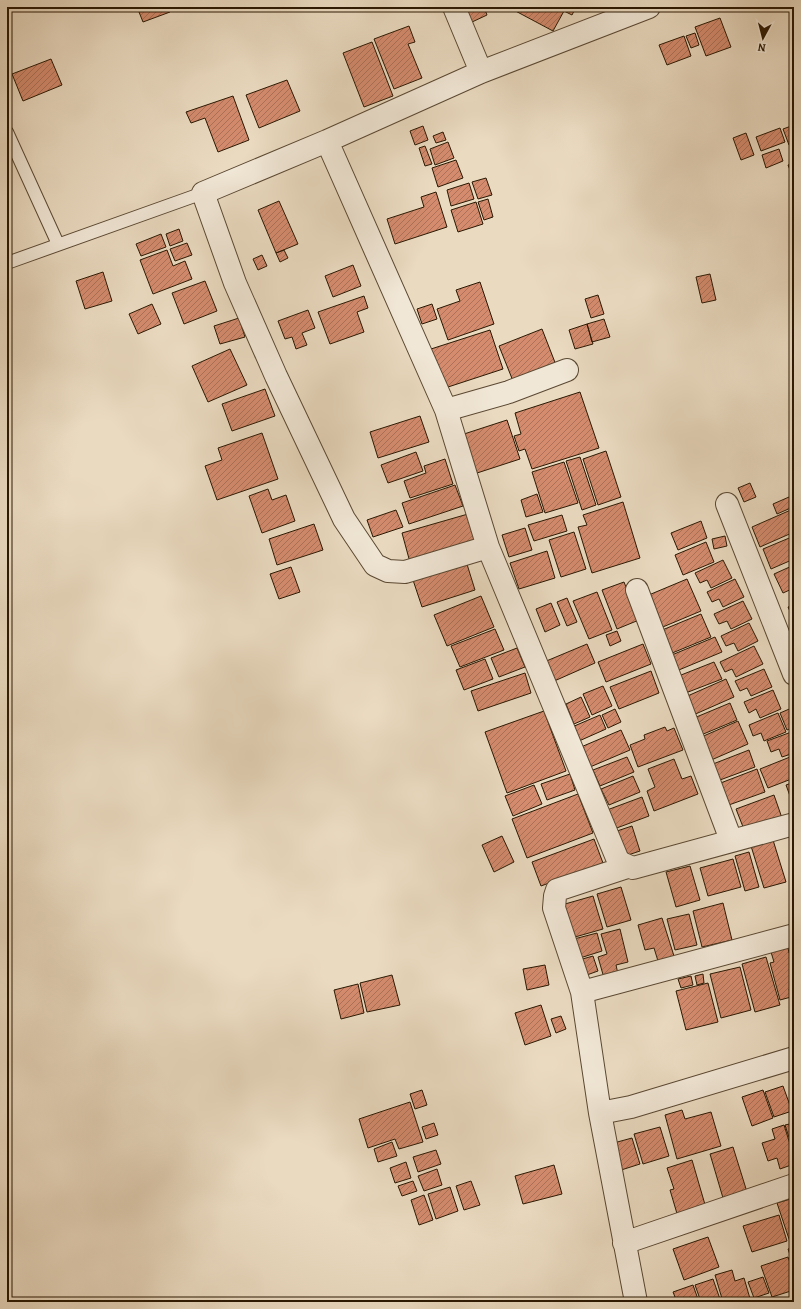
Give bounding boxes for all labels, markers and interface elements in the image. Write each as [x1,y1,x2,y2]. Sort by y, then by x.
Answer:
north arrow [743,18,783,58]
text: N [757,39,767,55]

